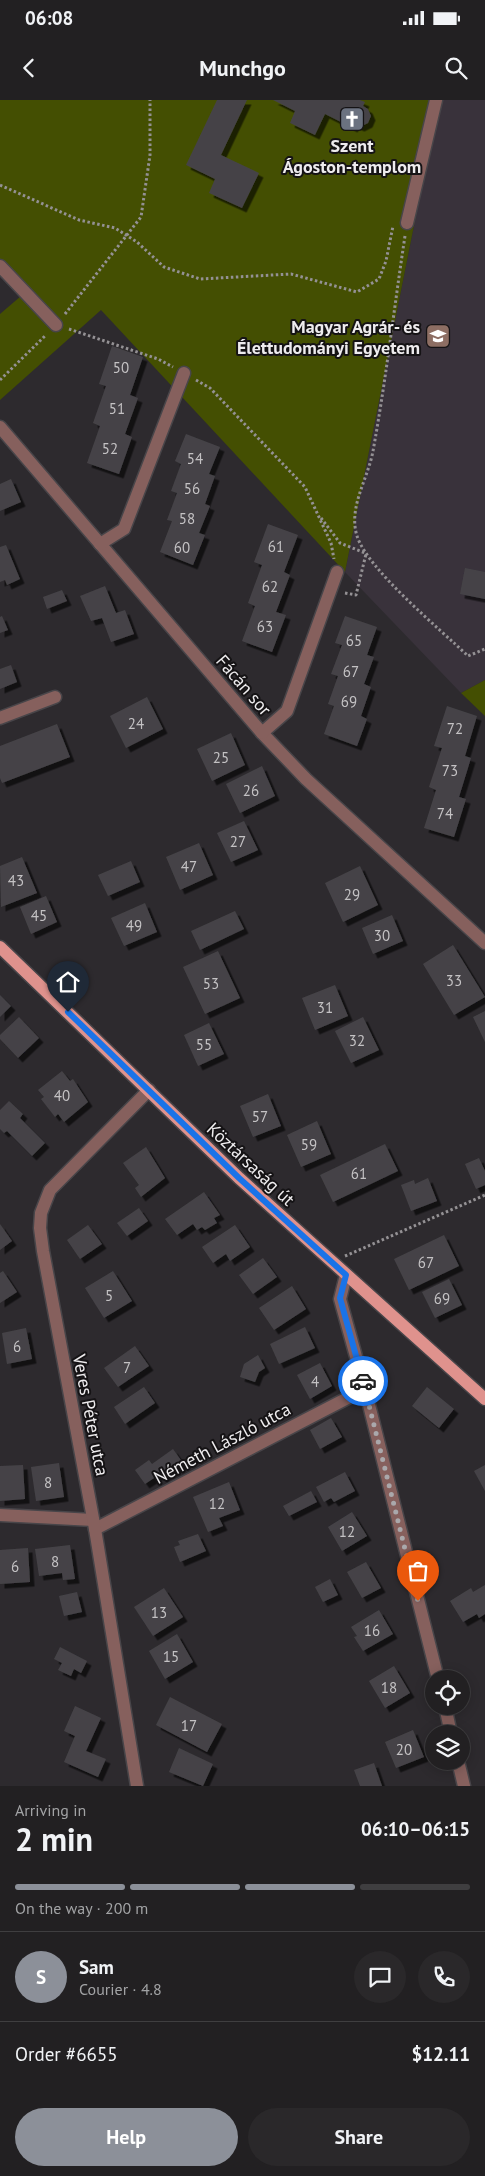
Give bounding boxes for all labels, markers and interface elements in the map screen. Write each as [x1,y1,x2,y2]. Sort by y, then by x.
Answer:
text: 06:08 [25,6,73,30]
icon: back [15,54,43,82]
text: Munchgo [199,54,286,82]
icon: search [442,54,470,82]
church icon: Szent Ágoston-templom [339,106,365,132]
place label: Szent Ágoston-templom [283,134,421,178]
place label: Magyar Agrár- és Élettudományi Egyetem [237,315,420,359]
school or university icon: Magyar Agrár- és Élettudományi Egyetem [425,323,451,349]
house number: 50 [113,358,129,377]
house number: 51 [109,399,125,418]
house number: 52 [102,439,118,458]
house number: 54 [187,449,203,468]
house number: 56 [184,479,200,498]
house number: 58 [179,509,195,528]
house number: 61 [268,537,284,556]
house number: 60 [174,538,190,557]
house number: 62 [262,577,278,596]
house number: 63 [257,617,273,636]
house number: 65 [346,631,362,650]
street label: Fácán sor [211,650,277,720]
house number: 67 [343,662,359,681]
house number: 69 [341,692,357,711]
house number: 24 [128,714,144,733]
house number: 72 [447,719,463,738]
house number: 25 [213,748,229,767]
house number: 73 [442,761,458,780]
house number: 26 [243,781,259,800]
house number: 74 [437,804,453,823]
house number: 27 [230,832,246,851]
house number: 47 [181,857,197,876]
house number: 43 [8,871,24,890]
house number: 29 [344,885,360,904]
house number: 45 [31,906,47,925]
house number: 49 [126,916,142,935]
house number: 30 [374,926,390,945]
pin [47,961,89,1012]
icon: home [54,968,82,996]
house number: 33 [446,971,462,990]
house number: 53 [203,974,219,993]
house number: 31 [317,998,333,1017]
house number: 32 [349,1031,365,1050]
house number: 55 [196,1035,212,1054]
house number: 40 [54,1086,70,1105]
house number: 57 [252,1107,268,1126]
street label: Köztársaság út [202,1117,300,1211]
house number: 59 [301,1135,317,1154]
house number: 61 [351,1164,367,1183]
house number: 67 [418,1253,434,1272]
house number: 5 [105,1286,113,1305]
house number: 69 [434,1289,450,1308]
house number: 6 [13,1337,21,1356]
street label: Veres Péter utca [68,1351,114,1478]
courier [338,1356,388,1406]
house number: 7 [123,1358,131,1377]
icon: car [349,1367,377,1395]
house number: 4 [311,1372,319,1391]
street label: Németh László utca [149,1397,295,1489]
house number: 8 [44,1473,52,1492]
house number: 12 [209,1494,225,1513]
house number: 12 [339,1522,355,1541]
pin [397,1550,439,1601]
house number: 8 [51,1552,59,1571]
house number: 6 [11,1557,19,1576]
icon: bag [404,1557,432,1585]
house number: 13 [151,1603,167,1622]
house number: 16 [364,1621,380,1640]
house number: 15 [163,1647,179,1666]
map controls [425,1670,470,1770]
button: locate [425,1670,470,1715]
house number: 18 [381,1678,397,1697]
house number: 17 [181,1716,197,1735]
button: layers [425,1725,470,1770]
house number: 20 [396,1740,412,1759]
text: Arriving in [15,1800,86,1820]
text: 06:10–06:15 [361,1817,470,1841]
text: 2 min [15,1818,93,1860]
text: On the way · 200 m [15,1898,148,1918]
button: chat [354,1951,406,2003]
button: phone [418,1951,470,2003]
text: Sam [79,1955,114,1979]
text: S [36,1965,46,1989]
text: Courier · 4.8 [79,1979,162,1999]
text: Order #6655 [15,2042,118,2066]
text: $12.11 [411,2042,470,2066]
button: Help [15,2108,238,2166]
button: Share [248,2108,470,2166]

